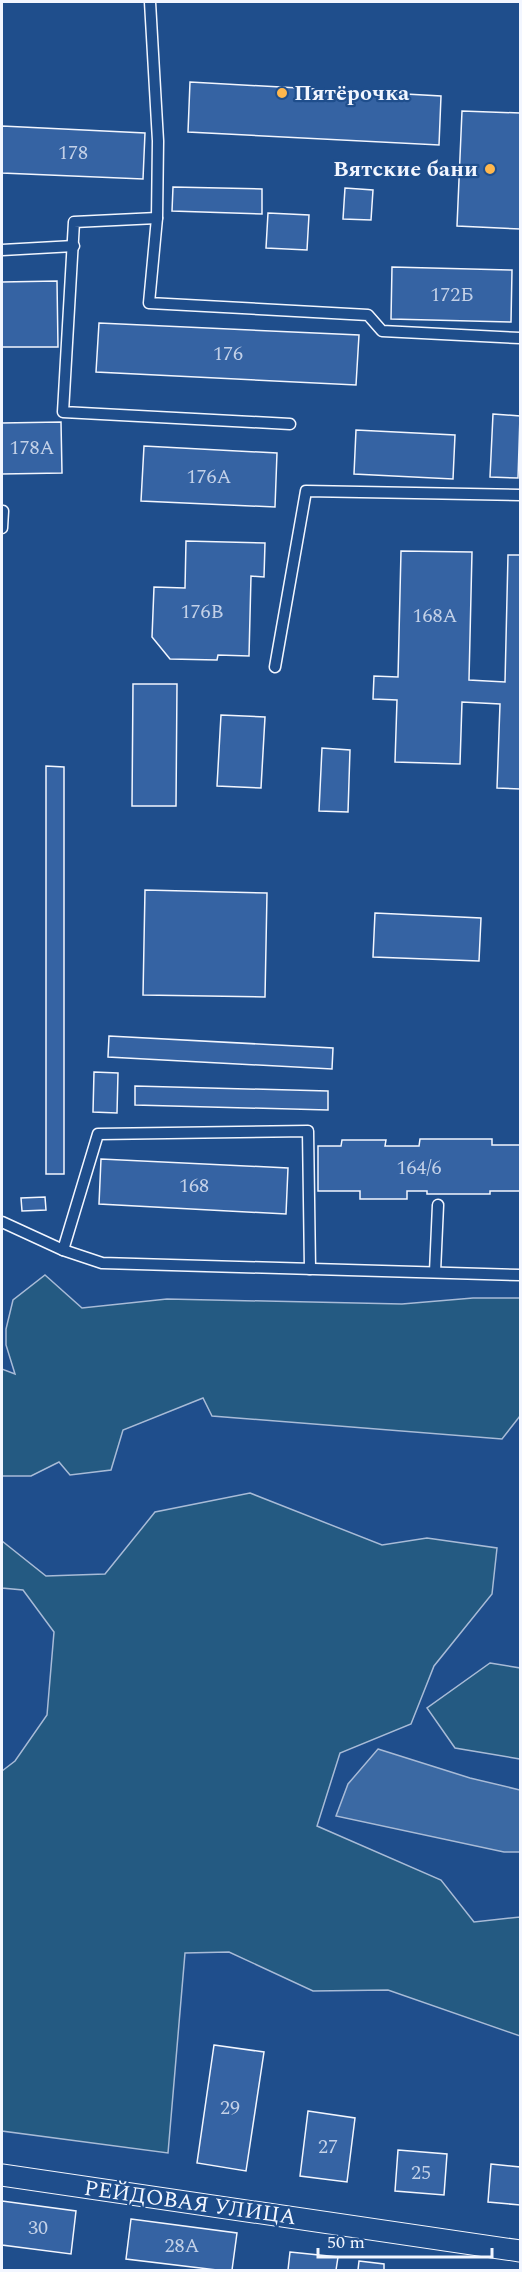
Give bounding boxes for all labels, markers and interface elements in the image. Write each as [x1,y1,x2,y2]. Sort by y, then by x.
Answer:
place label: Пятёрочка [294,77,410,110]
marker: Пятёрочка [275,86,289,100]
house number: 178 [58,138,88,168]
place label: Вятские бани [333,153,478,186]
marker: Вятские бани [483,162,497,176]
house number: 172Б [430,280,474,310]
house number: 176 [213,339,243,369]
house number: 178А [10,433,55,463]
house number: 176А [187,462,232,492]
house number: 176В [180,597,224,627]
house number: 168А [413,601,458,631]
house number: 164/6 [397,1153,442,1183]
house number: 168 [179,1171,209,1201]
house number: 29 [220,2093,240,2123]
house number: 27 [318,2132,338,2162]
house number: 25 [411,2158,431,2188]
street label: РЕЙДОВАЯ УЛИЦА [82,2172,298,2234]
house number: 30 [28,2213,48,2243]
scale bar [318,2221,492,2259]
text: 50 m [327,2229,365,2256]
house number: 28А [165,2231,200,2261]

